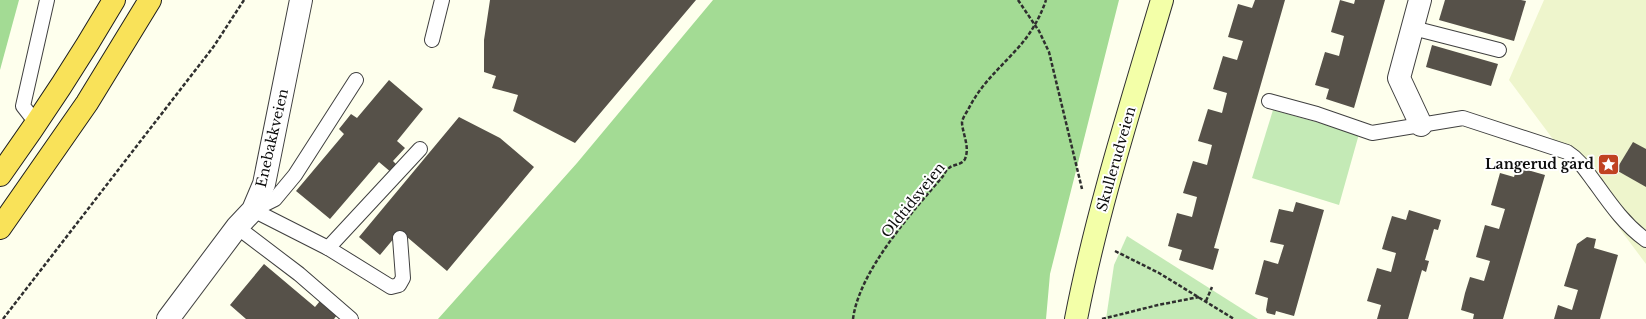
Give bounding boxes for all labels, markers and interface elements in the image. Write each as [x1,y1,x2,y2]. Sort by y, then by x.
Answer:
street label: Enebakkveien [252,87,292,189]
street label: Skullerudveien [1092,104,1140,214]
place icon: Langerud gård [1596,151,1622,177]
place label: Langerud gård [1485,155,1594,173]
street label: Oldtidsveien [877,159,949,241]

